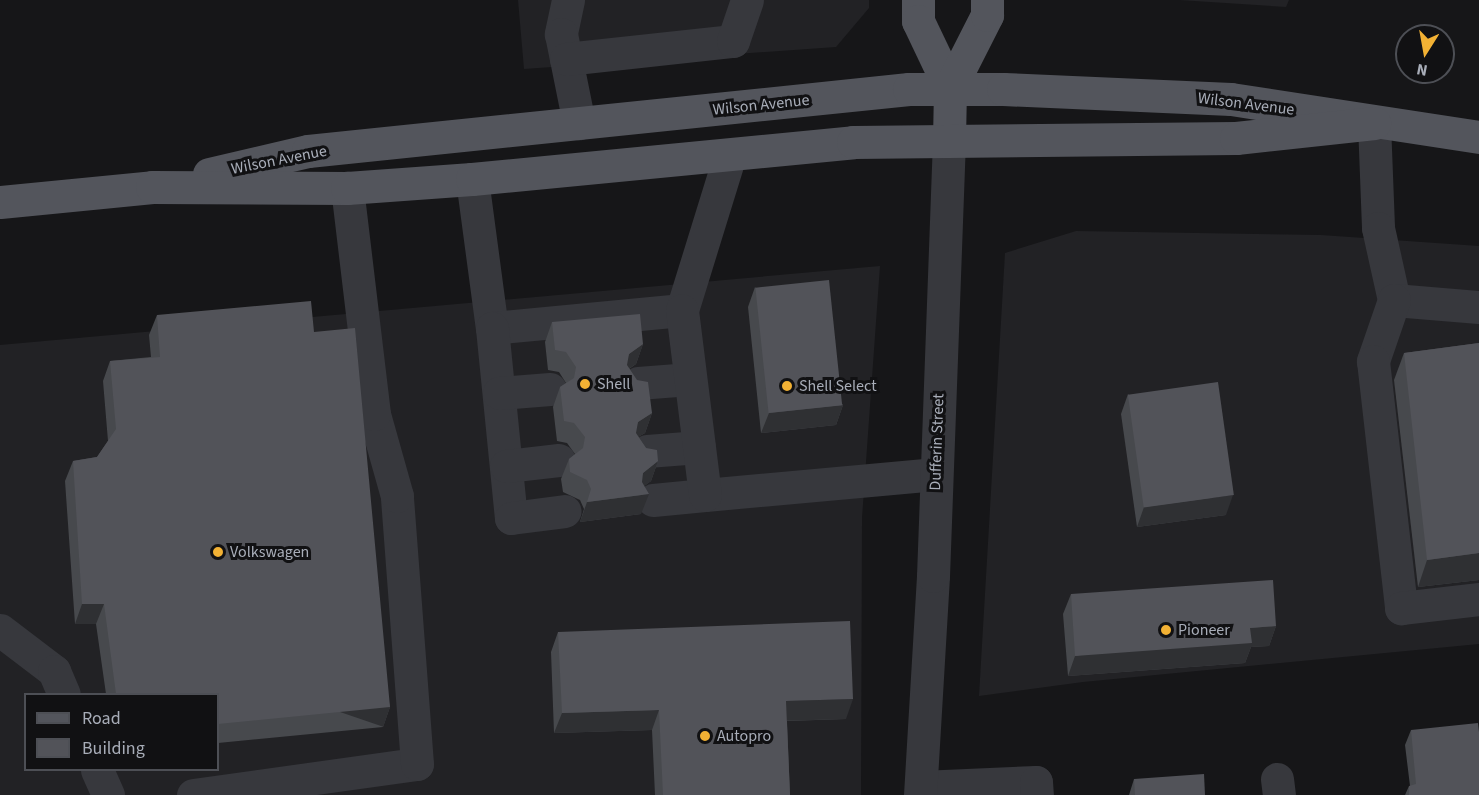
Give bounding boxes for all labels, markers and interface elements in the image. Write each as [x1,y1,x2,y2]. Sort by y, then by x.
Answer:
north arrow [1395,24,1455,84]
text: N [1415,58,1429,82]
street label: Wilson Avenue [1197,89,1295,119]
street label: Wilson Avenue [712,90,810,120]
street label: Wilson Avenue [229,141,329,179]
place label: Shell [597,374,630,394]
place label: Shell Select [799,376,877,396]
marker: Shell [578,377,592,391]
marker: Shell Select [780,379,794,393]
street label: Dufferin Street [926,393,948,491]
place label: Volkswagen [230,542,309,562]
marker: Volkswagen [211,545,225,559]
place label: Pioneer [1178,620,1230,640]
marker: Pioneer [1159,623,1173,637]
legend [24,693,219,771]
text: Road [82,706,121,731]
place label: Autopro [717,726,771,746]
marker: Autopro [698,729,712,743]
text: Building [82,736,145,761]

